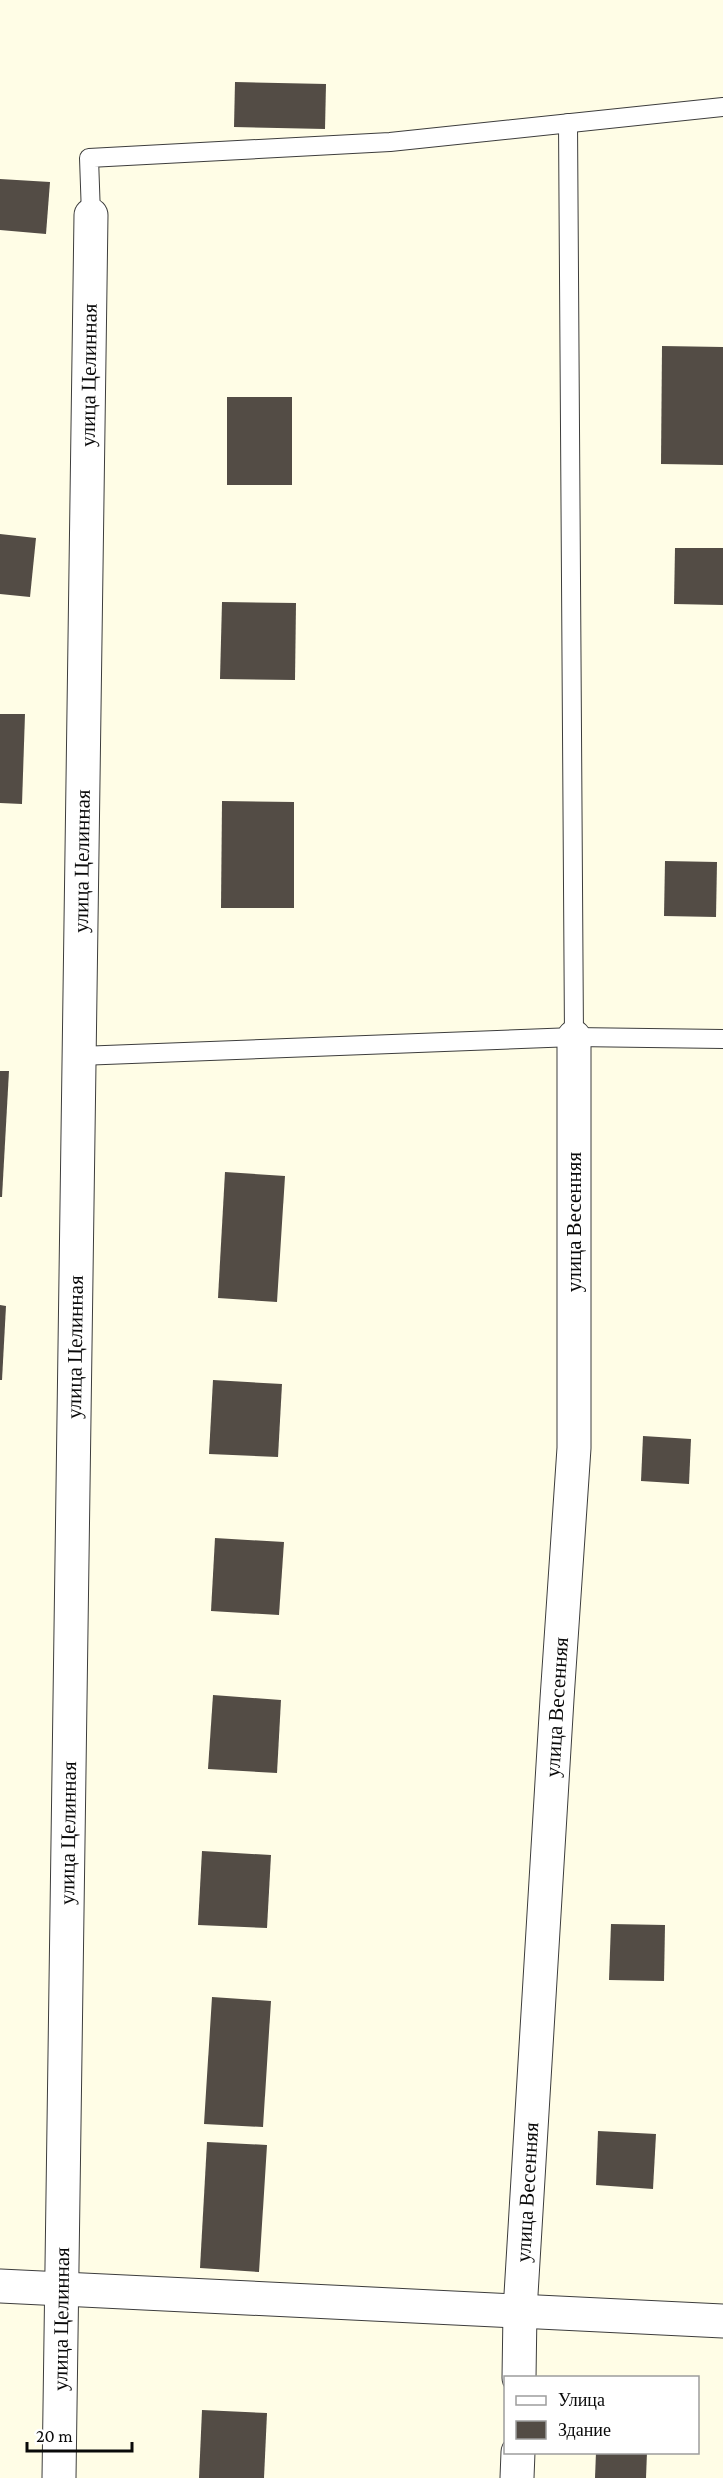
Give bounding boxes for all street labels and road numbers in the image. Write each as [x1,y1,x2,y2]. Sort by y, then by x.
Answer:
street label: улица Целинная [76,303,102,447]
street label: улица Целинная [69,789,95,933]
street label: улица Весенняя [562,1151,586,1292]
street label: улица Целинная [62,1275,88,1419]
street label: улица Весенняя [540,1636,573,1778]
street label: улица Целинная [55,1761,81,1905]
street label: улица Весенняя [511,2121,543,2263]
street label: улица Целинная [48,2247,74,2391]

